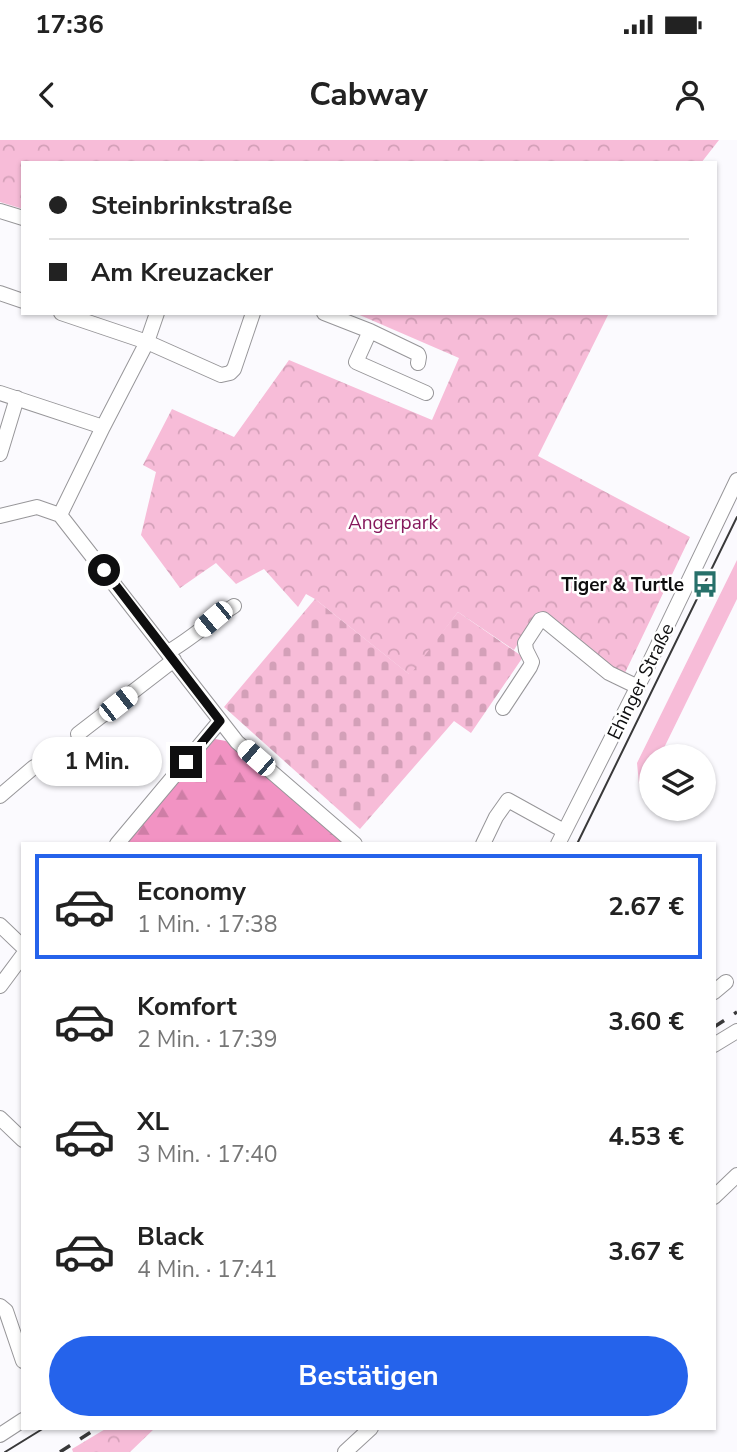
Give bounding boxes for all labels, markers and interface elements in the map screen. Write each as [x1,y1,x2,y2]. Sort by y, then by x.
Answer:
text: 17:36 [35,7,104,42]
text: Cabway [309,73,428,116]
icon: back [28,76,66,114]
icon: person [671,76,709,114]
text: Steinbrinkstraße [91,188,292,223]
text: Am Kreuzacker [91,255,273,290]
park label: Angerpark [348,510,439,536]
route start [88,554,120,586]
bus stop icon: Tiger & Turtle [690,569,720,599]
place label: Tiger & Turtle [561,572,684,598]
car [191,597,236,641]
street label: Ehinger Straße [601,619,680,744]
car [95,683,142,725]
car [234,736,279,780]
callout: 1 Min. [32,738,162,786]
map controls [639,744,716,821]
button: layers [639,744,716,821]
text: 1 Min. [65,746,130,777]
route end [170,746,202,778]
text: Economy [137,874,246,909]
icon: car [53,875,116,938]
text: 2.67 € [608,889,684,924]
text: 1 Min. · 17:38 [137,909,278,940]
text: Komfort [137,989,237,1024]
icon: car [53,990,116,1053]
text: 3.60 € [608,1004,684,1039]
text: 2 Min. · 17:39 [137,1024,278,1055]
text: XL [137,1104,169,1139]
icon: car [53,1105,116,1168]
text: 4.53 € [608,1119,684,1154]
text: 3 Min. · 17:40 [137,1139,278,1170]
text: Black [137,1219,204,1254]
icon: car [53,1220,116,1283]
text: 3.67 € [608,1234,684,1269]
text: 4 Min. · 17:41 [137,1254,278,1285]
button: Bestätigen [49,1336,688,1416]

